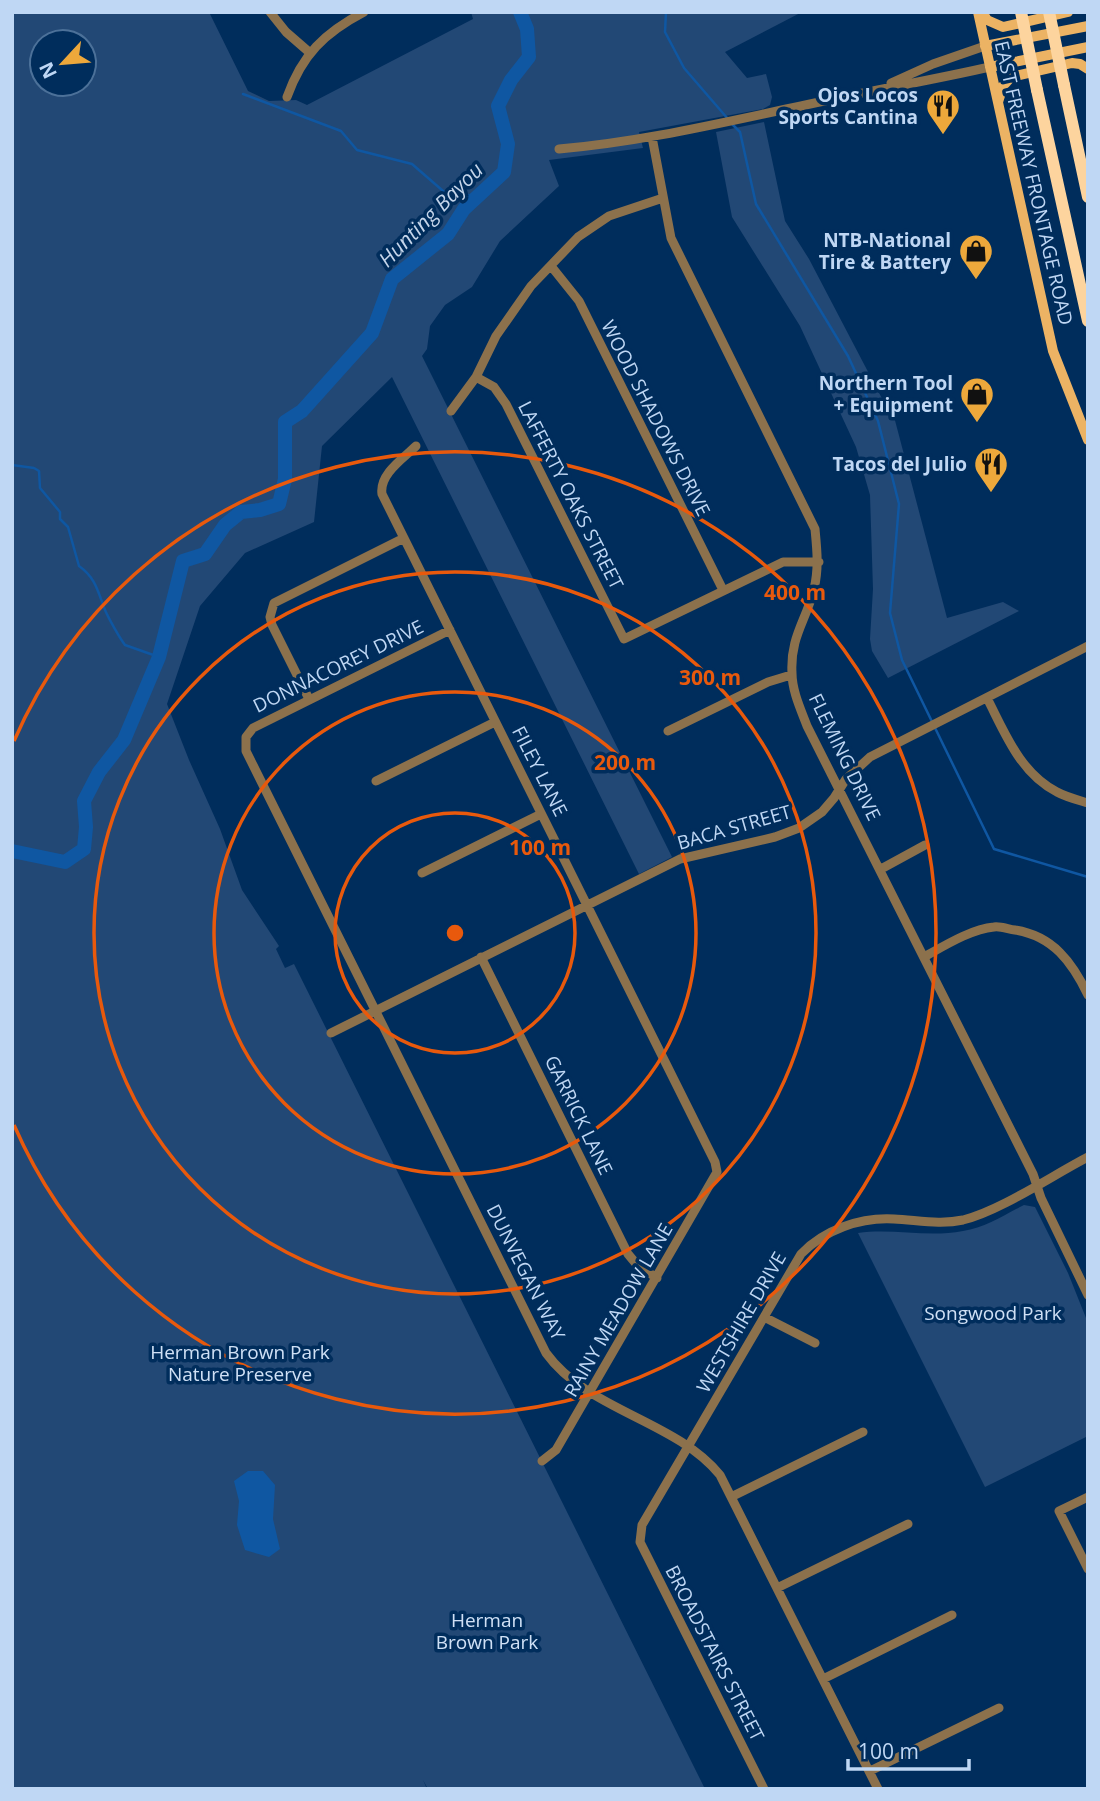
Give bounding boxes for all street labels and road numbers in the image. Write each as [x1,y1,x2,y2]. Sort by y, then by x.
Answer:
street label: EAST FREEWAY FRONTAGE ROAD [989,38,1079,328]
street label: WOOD SHADOWS DRIVE [595,316,717,520]
street label: LAFFERTY OAKS STREET [512,397,630,594]
street label: DONNACOREY DRIVE [248,613,428,719]
street label: FLEMING DRIVE [803,689,887,825]
street label: FILEY LANE [506,721,574,821]
street label: BACA STREET [674,798,795,856]
street label: GARRICK LANE [539,1051,619,1179]
street label: DUNVEGAN WAY [481,1200,572,1345]
street label: RAINY MEADOW LANE [558,1218,678,1402]
street label: WESTSHIRE DRIVE [690,1247,792,1397]
street label: BROADSTAIRS STREET [659,1561,771,1746]

